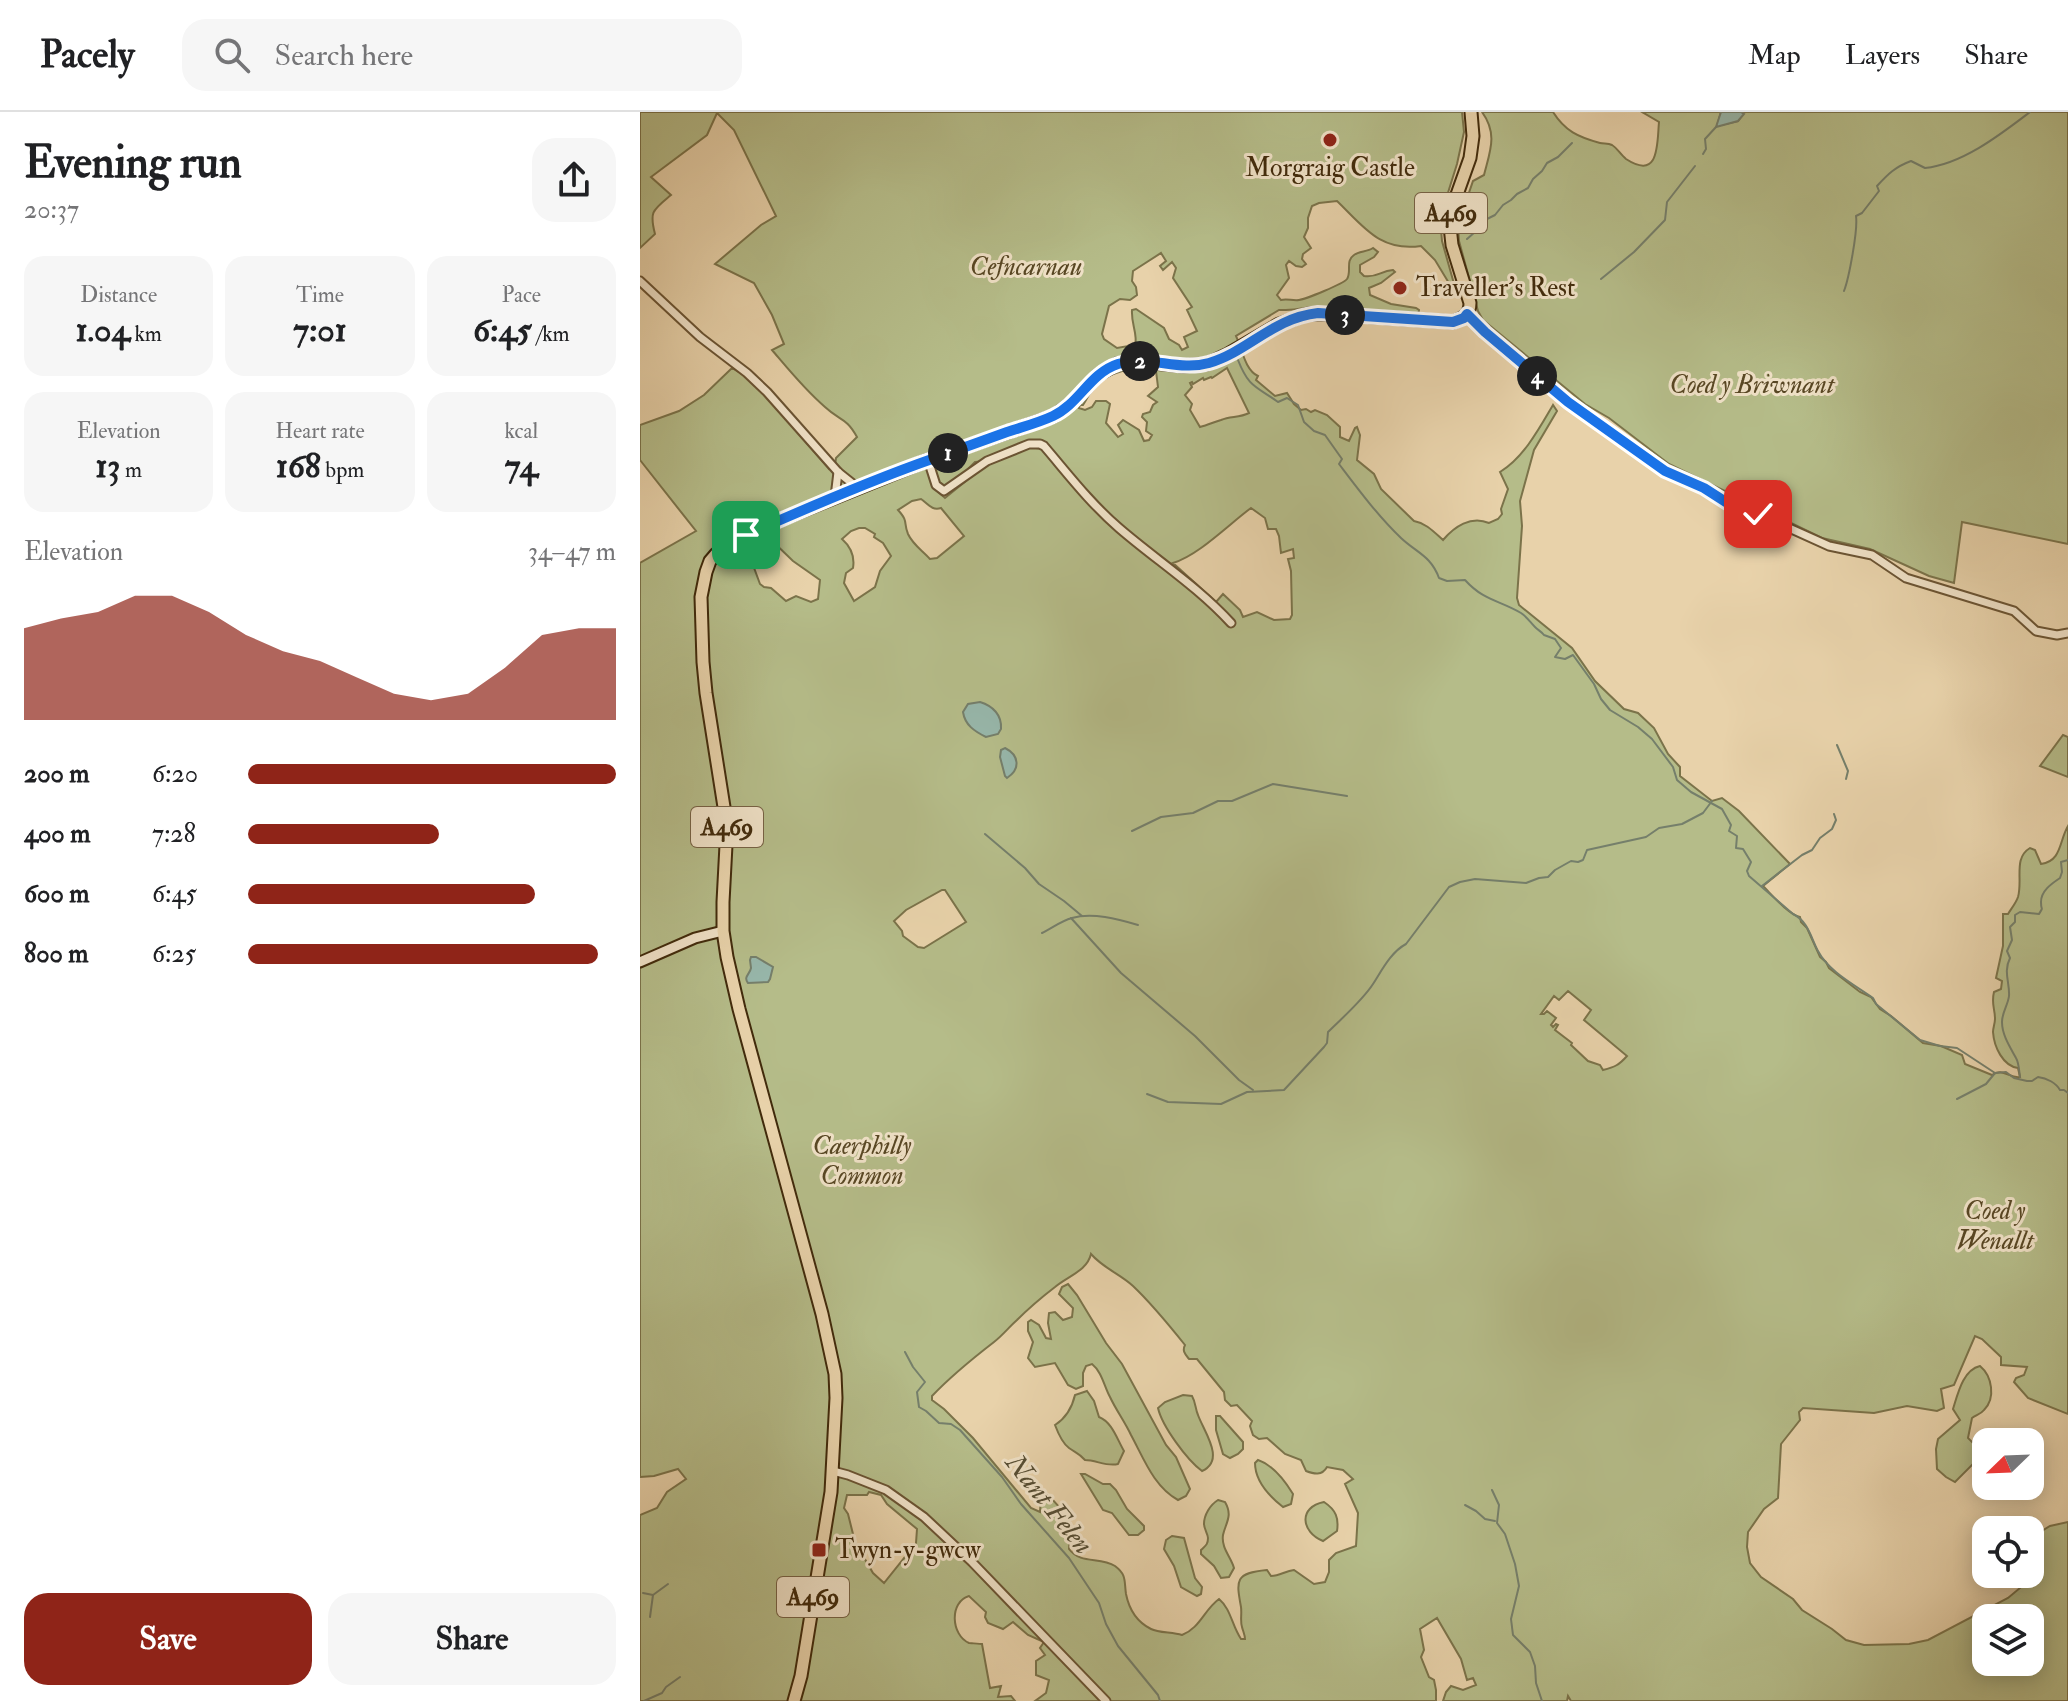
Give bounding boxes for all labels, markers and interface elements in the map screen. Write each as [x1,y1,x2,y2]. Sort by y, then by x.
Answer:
search box [182,19,742,91]
text: Pacely [40,31,134,79]
icon: search [210,33,254,77]
text: Search here [274,37,413,74]
text: Map [1748,38,1801,73]
text: Layers [1845,38,1920,73]
text: Share [1964,38,2028,73]
marker: Morgraig Castle [1321,131,1339,149]
text: Evening run [24,136,242,191]
button: share [532,138,616,222]
place label: Morgraig Castle [1245,152,1415,184]
road number: A469 [1415,193,1487,233]
text: 20:37 [24,194,79,226]
park label: Cefncarnau [970,251,1082,283]
place label: Traveller's Rest [1416,272,1575,304]
marker: Traveller's Rest [1391,279,1409,297]
text: Distance [80,281,157,309]
text: Time [296,281,344,309]
text: Pace [502,281,541,309]
pin: 3 [1325,295,1365,335]
text: 3 [1341,301,1349,329]
text: 1.04 [75,309,130,352]
text: 7:01 [293,309,347,352]
text: 6:45 [473,309,532,352]
text: km [130,320,162,348]
text: /km [532,320,570,348]
pin: 2 [1120,341,1160,381]
text: 2 [1134,347,1146,375]
pin: 4 [1517,356,1557,396]
text: 4 [1531,362,1543,390]
park label: Coed y Briwnant [1670,369,1836,401]
text: Elevation [77,417,161,445]
text: Heart rate [275,417,365,445]
text: kcal [504,417,538,445]
pin: 1 [928,433,968,473]
text: 1 [944,439,952,467]
text: 13 [95,445,120,488]
text: 168 [276,445,321,488]
text: 74 [505,445,538,488]
text: m [120,456,142,484]
text: bpm [321,456,364,484]
pin [1724,480,1792,548]
icon: check [1736,492,1780,536]
pin [712,501,780,569]
icon: arrive [724,513,768,557]
text: Elevation [24,536,123,568]
text: 34–47 m [528,536,616,568]
text: 200 m [24,758,89,790]
text: 6:20 [152,758,198,790]
road number: A469 [691,807,763,847]
text: 400 m [24,818,90,850]
text: 7:28 [152,818,196,850]
text: 600 m [24,878,89,910]
text: 6:45 [152,878,197,910]
text: 800 m [24,938,89,970]
text: 6:25 [152,938,196,970]
park label: Caerphilly Common [812,1130,912,1192]
park label: Coed y Wenallt [1956,1195,2035,1257]
north arrow [1972,1428,2044,1500]
map controls [1972,1428,2044,1676]
water label: Nant Felen [997,1445,1100,1561]
button: locate [1972,1516,2044,1588]
place label: Twyn-y-gwcw [835,1534,982,1566]
marker: Twyn-y-gwcw [810,1541,828,1559]
road number: A469 [777,1577,849,1617]
button: Save [24,1593,312,1685]
button: Share [328,1593,616,1685]
button: layers [1972,1604,2044,1676]

